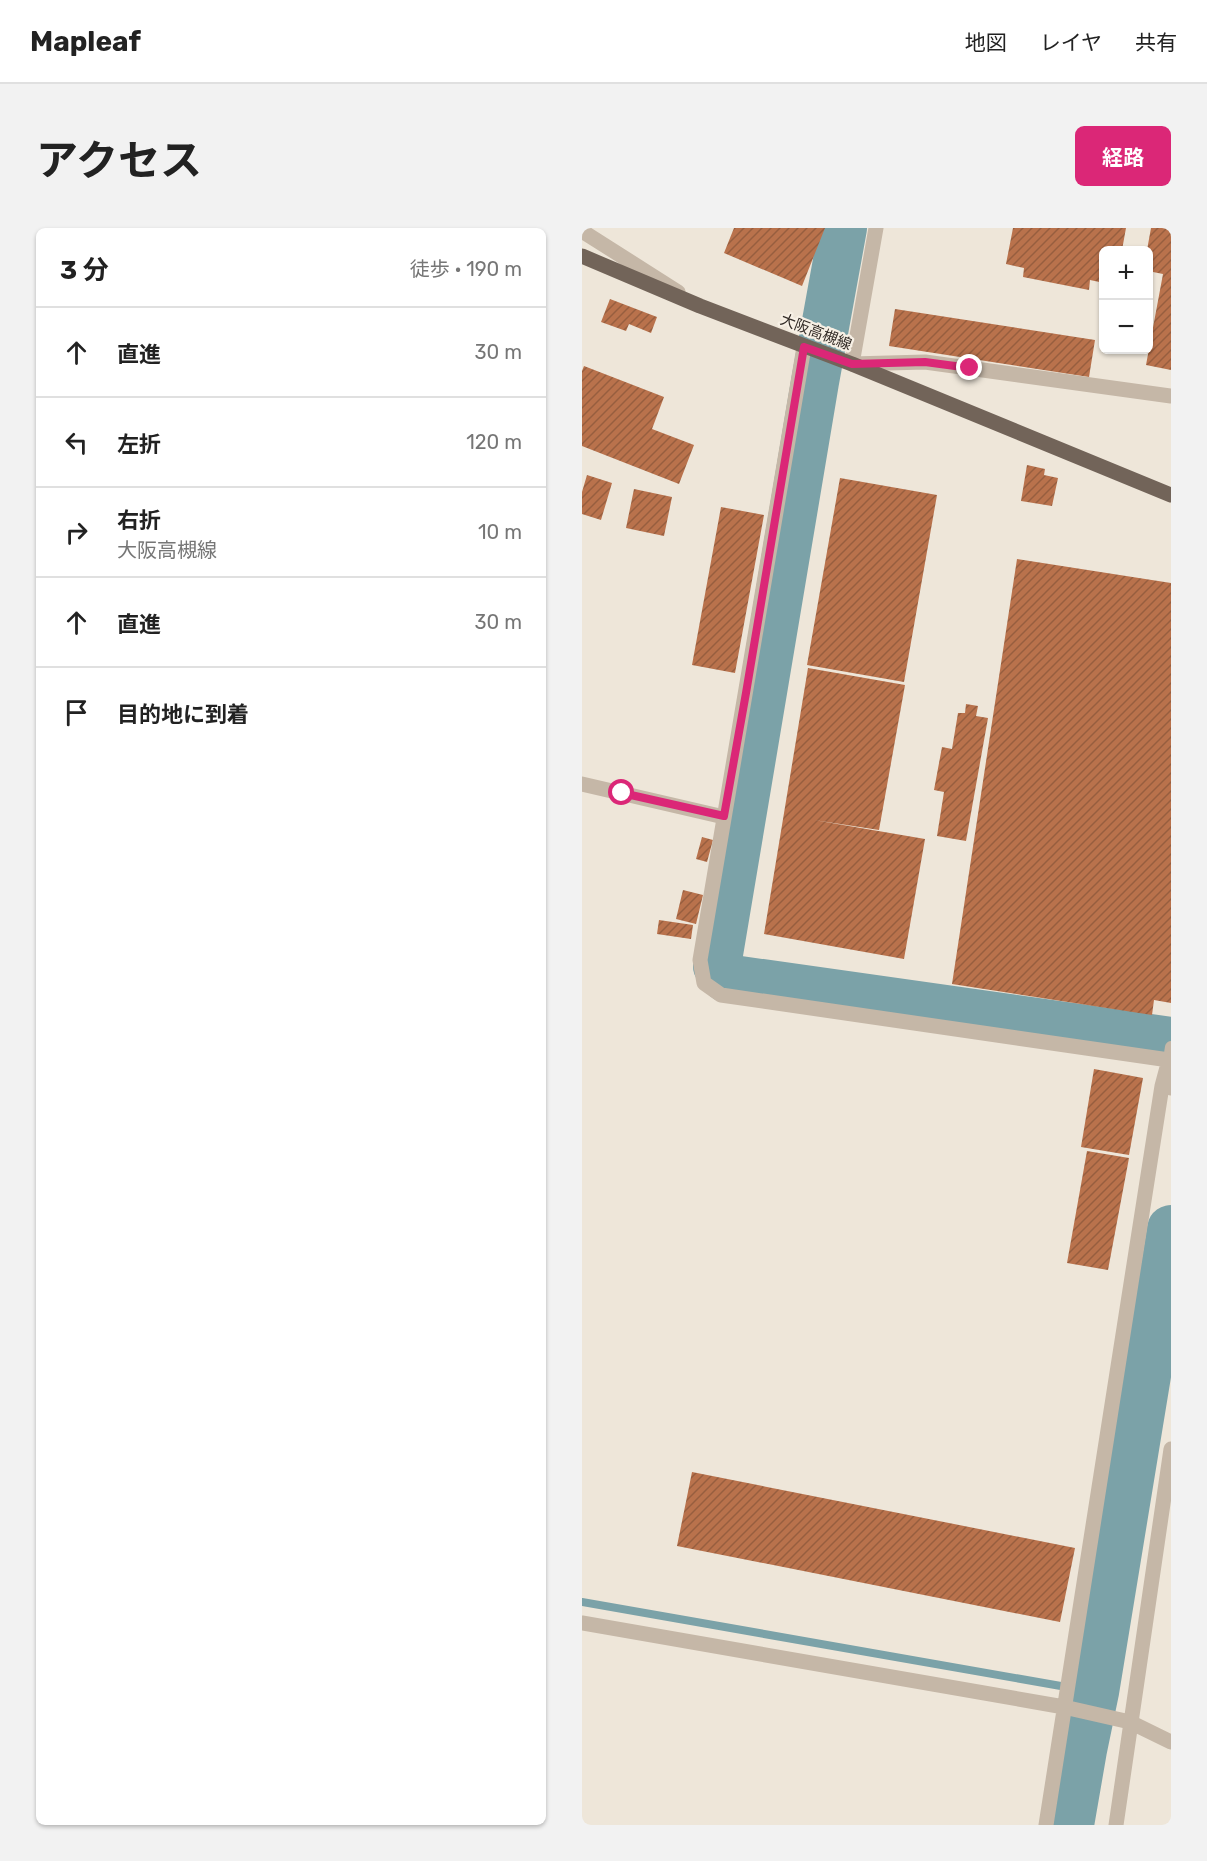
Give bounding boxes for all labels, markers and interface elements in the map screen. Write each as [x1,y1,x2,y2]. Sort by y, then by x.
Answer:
text: Mapleaf [30,25,141,58]
text: 地図 [965,30,1007,55]
text: レイヤ [1040,30,1102,55]
text: 共有 [1135,30,1177,55]
button: 経路 [1075,126,1171,186]
text: アクセス [36,136,202,186]
map controls [1099,246,1153,354]
button: + [1099,246,1153,300]
text: 3 分 [60,255,109,286]
text: 徒歩 · 190 m [410,257,522,281]
button: − [1099,300,1153,354]
street label: 大阪高槻線 [778,310,854,354]
icon: ahead [60,336,93,369]
text: 30 m [475,340,522,364]
text: 直進 [117,341,161,368]
route end [956,354,982,380]
icon: left [60,426,93,459]
text: 120 m [466,430,522,454]
text: 左折 [117,431,161,458]
text: 右折 [117,507,161,534]
icon: right [60,516,93,549]
text: 10 m [478,520,522,544]
text: 大阪高槻線 [117,538,217,562]
icon: ahead [60,606,93,639]
text: 30 m [475,610,522,634]
text: 直進 [117,611,161,638]
icon: arrive [60,696,93,729]
text: 目的地に到着 [117,701,249,728]
route start [608,779,634,805]

